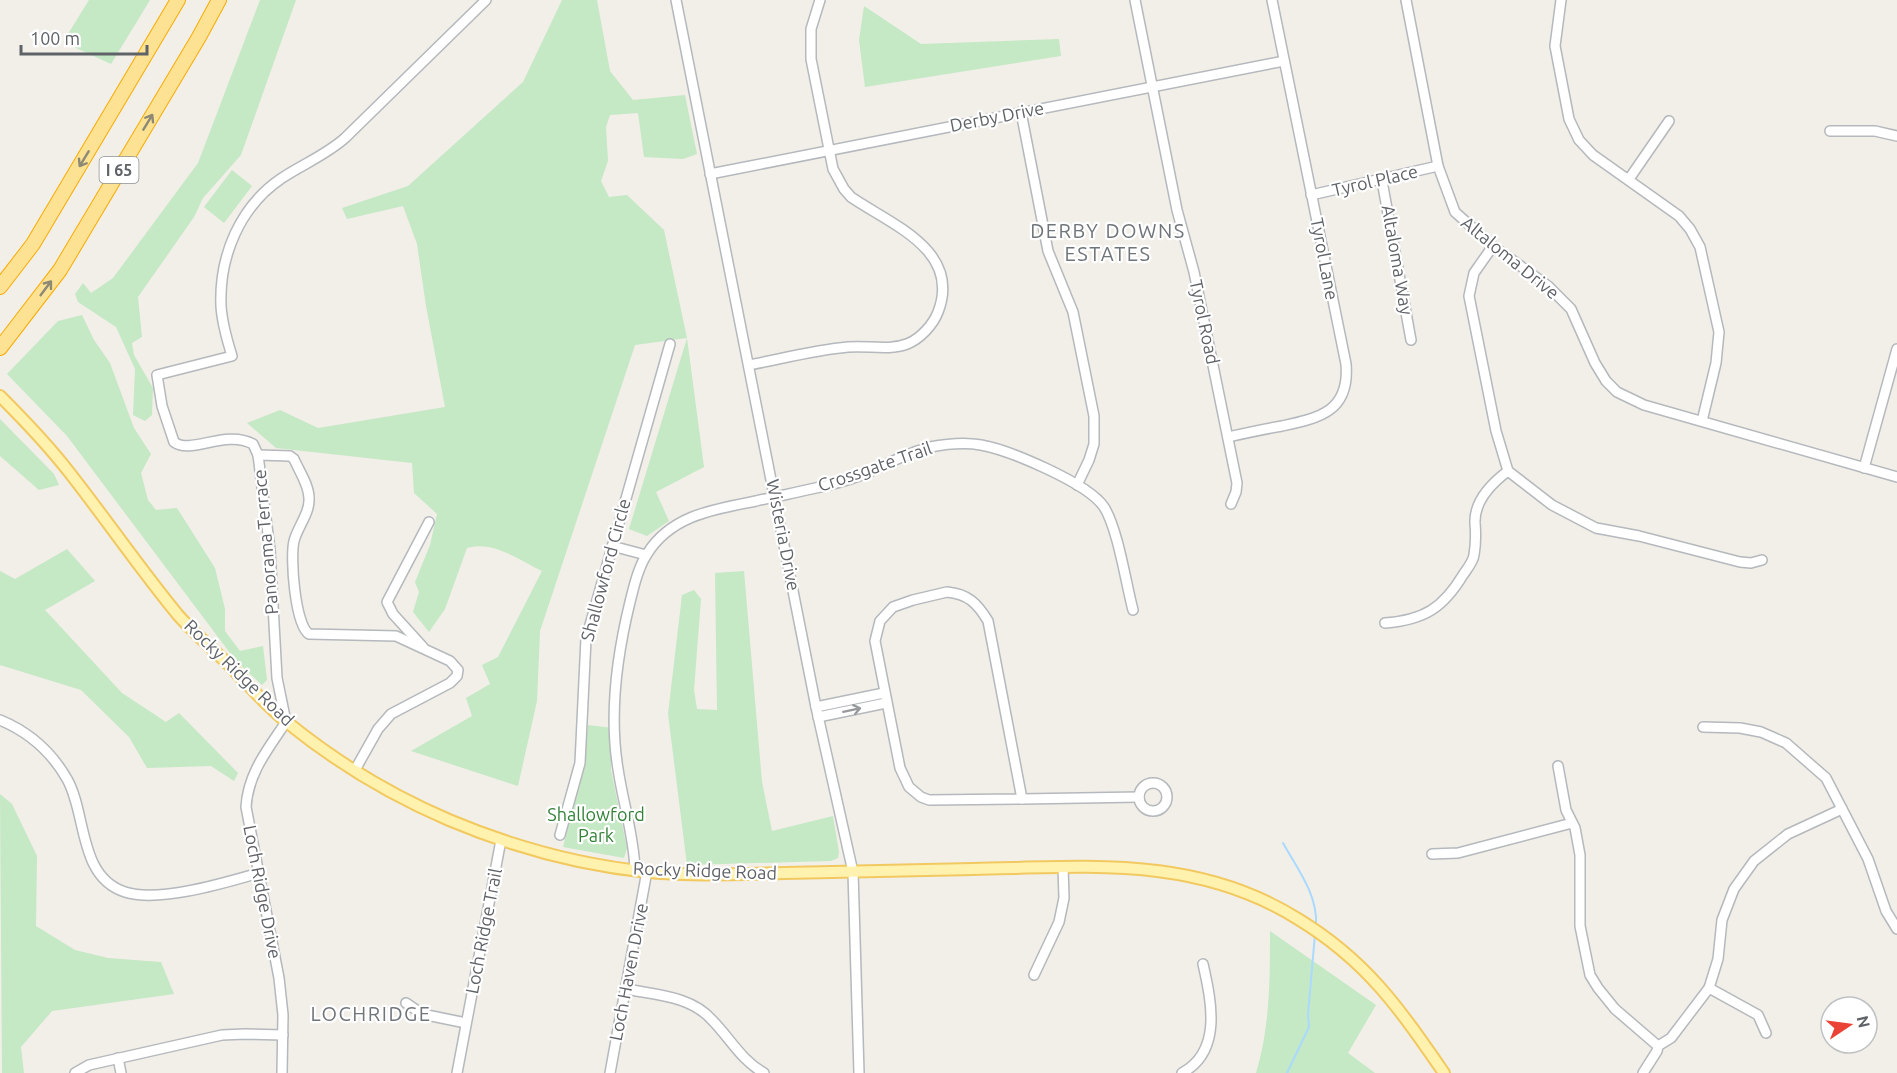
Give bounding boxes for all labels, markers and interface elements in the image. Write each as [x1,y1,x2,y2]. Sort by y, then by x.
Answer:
scale bar [21,18,147,56]
text: 100 m [30,28,80,48]
street label: Derby Drive [948,97,1045,135]
one-way arrow [142,114,154,131]
one-way arrow [78,150,90,167]
road number: I 65 [100,157,138,183]
street label: Tyrol Place [1330,160,1420,200]
street label: Altaloma Way [1378,203,1418,317]
street label: Altaloma Drive [1458,212,1563,303]
street label: Tyrol Lane [1307,216,1343,302]
district label: DERBY DOWNS ESTATES [1030,219,1186,265]
street label: Tyrol Road [1186,278,1224,366]
one-way arrow [40,281,52,297]
street label: Crossgate Trail [815,437,935,495]
street label: Panorama Terrace [249,469,281,616]
street label: Wisteria Drive [763,477,805,592]
street label: Shallowford Circle [576,496,634,643]
street label: Rocky Ridge Road [181,615,298,730]
one-way arrow [842,704,862,715]
park label: Shallowford Park [547,804,645,845]
street label: Loch Ridge Drive [240,823,286,960]
street label: Rocky Ridge Road [633,857,777,883]
street label: Loch Ridge Trail [461,866,505,995]
street label: Loch Haven Drive [605,901,651,1042]
north arrow [1819,995,1879,1055]
district label: LOCHRIDGE [311,1002,431,1025]
text: N [1854,1014,1874,1029]

